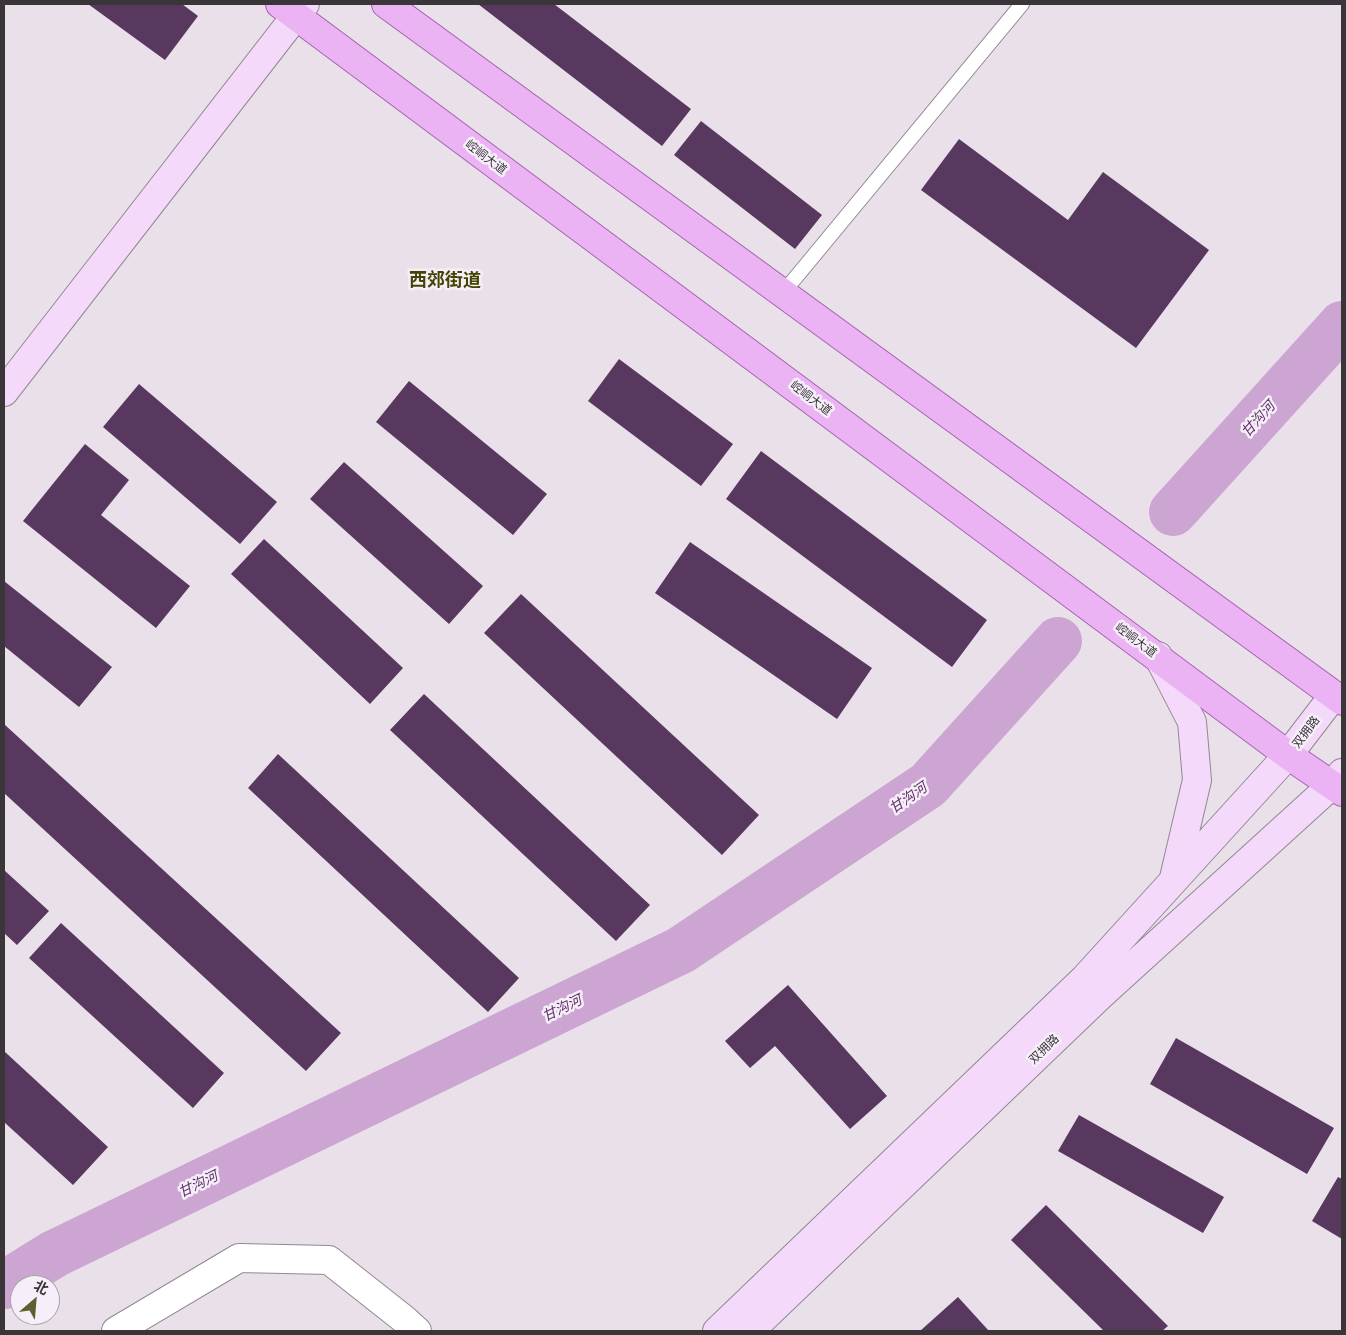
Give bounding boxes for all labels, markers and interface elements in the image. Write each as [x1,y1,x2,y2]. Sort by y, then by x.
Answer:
street label: 崆峒大道 [462,137,510,177]
district label: 西郊街道 [409,269,481,291]
street label: 崆峒大道 [787,378,835,418]
water label: 甘沟河 [1238,398,1278,440]
street label: 崆峒大道 [1112,620,1160,660]
street label: 双拥路 [1289,713,1323,751]
water label: 甘沟河 [886,779,930,817]
water label: 甘沟河 [539,991,585,1025]
street label: 双拥路 [1026,1031,1062,1067]
water label: 甘沟河 [175,1167,221,1201]
north arrow [10,1275,60,1325]
text: 北 [31,1276,52,1298]

